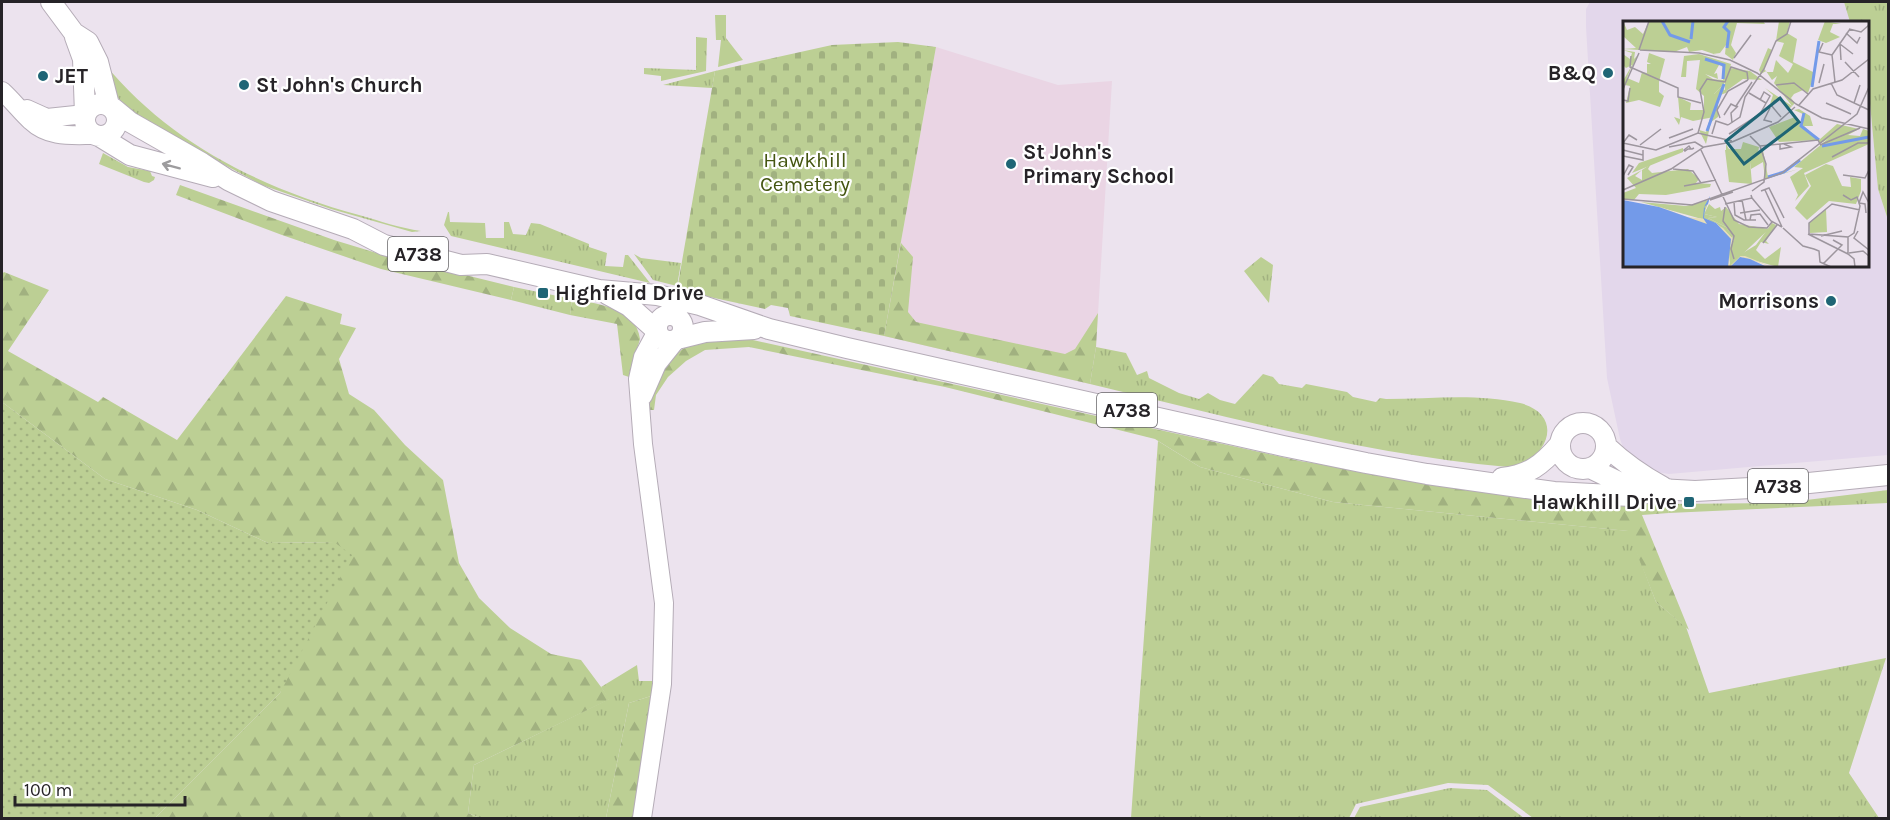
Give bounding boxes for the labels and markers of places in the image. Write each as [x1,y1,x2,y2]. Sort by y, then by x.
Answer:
place label: B&Q [1548,61,1596,85]
place label: JET [55,64,89,88]
marker: B&Q [1601,66,1615,80]
marker: JET [36,69,50,83]
place label: St John's Church [256,73,423,97]
marker: St John's Church [237,78,251,92]
place label: St John's Primary School [1023,140,1174,188]
marker: St John's Primary School [1004,157,1018,171]
place label: Highfield Drive [555,281,704,305]
marker: Highfield Drive [536,286,550,300]
place label: Morrisons [1718,289,1819,313]
marker: Morrisons [1824,294,1838,308]
place label: Hawkhill Drive [1532,490,1677,514]
marker: Hawkhill Drive [1682,495,1696,509]

